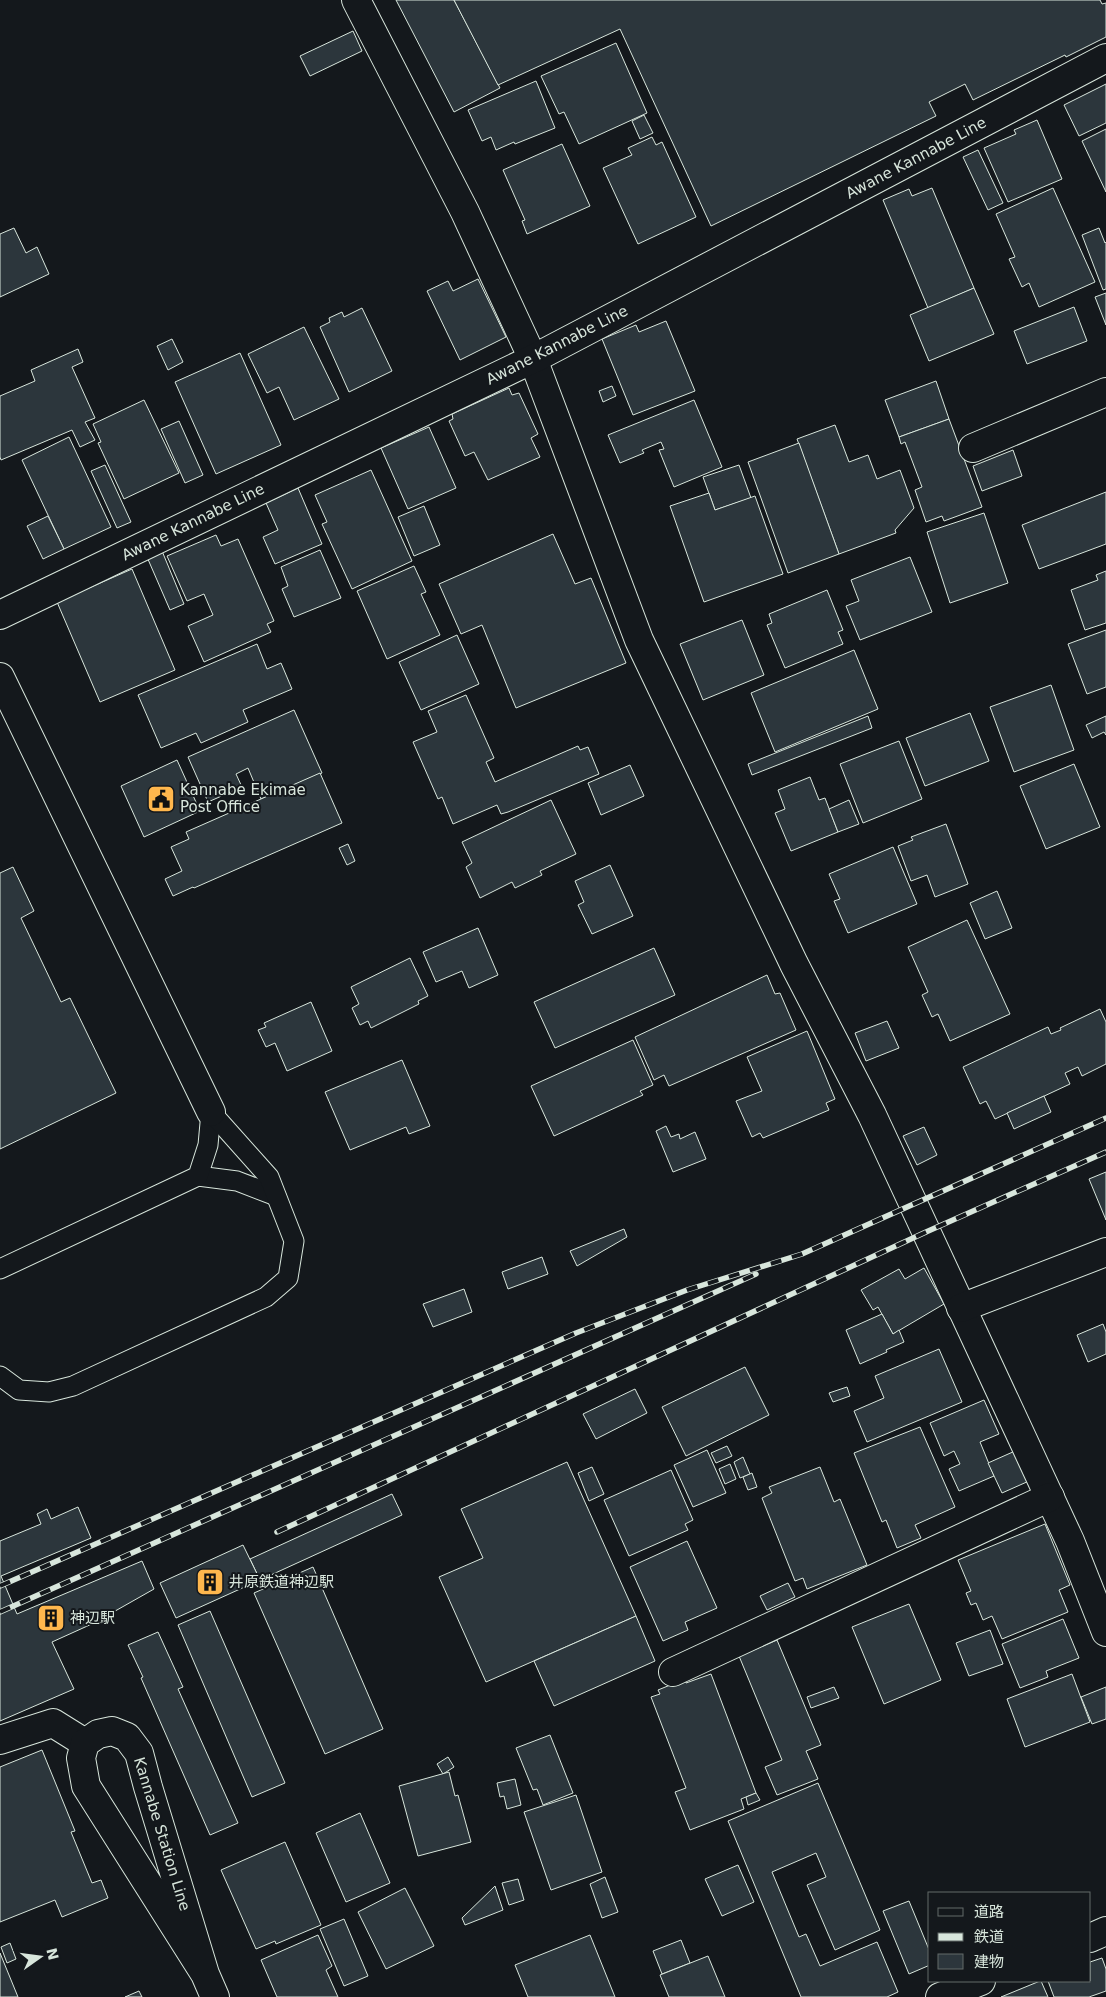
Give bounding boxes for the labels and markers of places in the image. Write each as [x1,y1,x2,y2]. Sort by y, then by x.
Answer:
place label: Kannabe Ekimae Post Office [180,781,306,816]
public building icon: Kannabe Ekimae Post Office [146,784,176,814]
building icon: 井原鉄道神辺駅 [195,1567,225,1597]
place label: 井原鉄道神辺駅 [229,1573,334,1591]
building icon: 神辺駅 [36,1603,66,1633]
place label: 神辺駅 [70,1609,115,1627]

